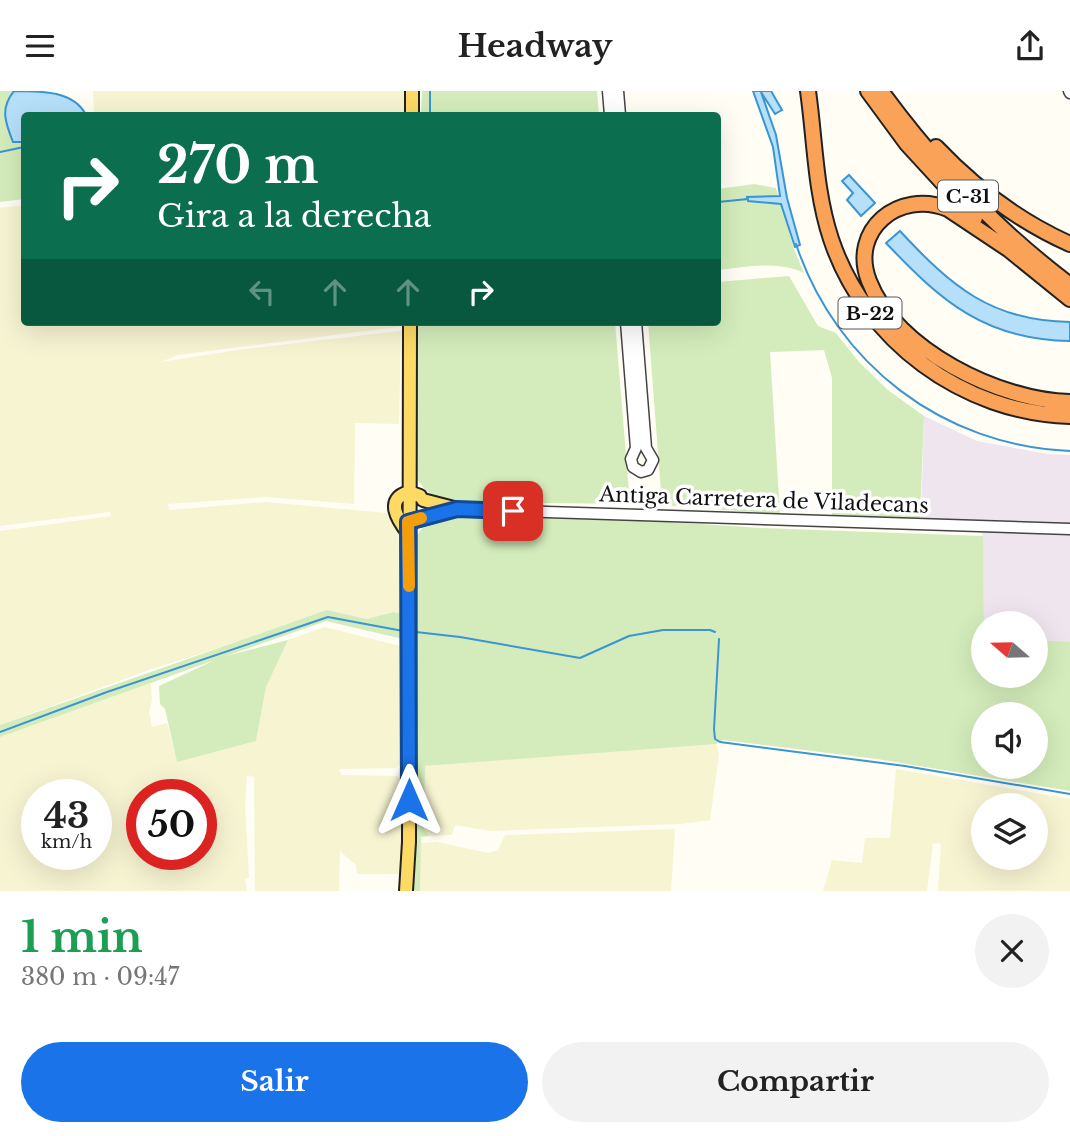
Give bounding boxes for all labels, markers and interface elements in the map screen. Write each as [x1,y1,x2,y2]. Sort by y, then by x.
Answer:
text: Headway [458,26,612,66]
icon: menu [21,27,59,65]
icon: share [1011,27,1049,65]
text: 270 m [157,135,318,196]
icon: right [42,140,133,231]
road number: C-31 [938,181,998,211]
text: Gira a la derecha [157,196,431,236]
icon: left [243,273,281,311]
icon: ahead [316,273,354,311]
icon: ahead [389,273,427,311]
icon: right [462,273,500,311]
road number: B-22 [838,297,902,329]
pin [483,481,543,541]
street label: Antiga Carretera de Viladecans [598,481,929,519]
icon: arrive [494,492,532,530]
north arrow [971,611,1048,688]
map controls [971,611,1048,870]
button: sound [971,702,1048,779]
position arrow [372,763,446,837]
speed limit sign: 50 [126,779,217,870]
button: layers [971,793,1048,870]
text: 43 [44,794,89,837]
text: km/h [41,831,92,853]
text: 1 min [21,911,143,963]
button: close [975,914,1049,988]
text: 380 m · 09:47 [21,963,179,991]
button: Salir [21,1042,528,1122]
button: Compartir [542,1042,1049,1122]

